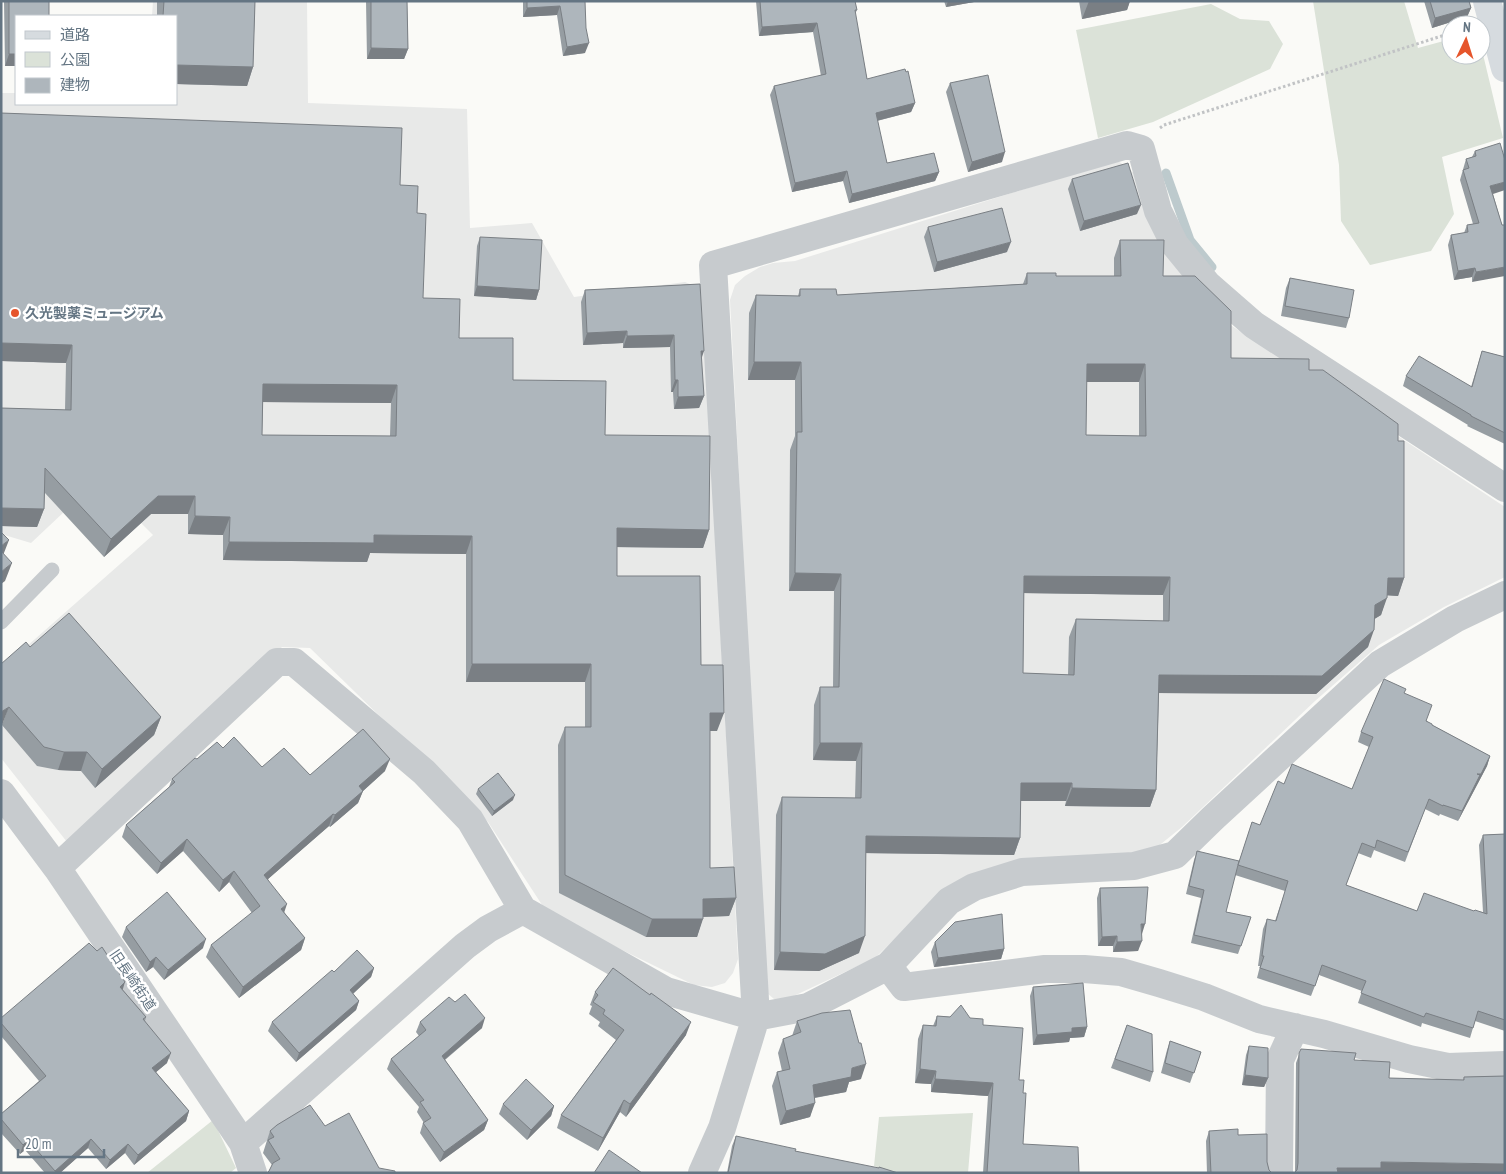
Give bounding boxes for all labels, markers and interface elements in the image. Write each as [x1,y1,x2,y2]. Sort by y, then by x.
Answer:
legend [15,15,178,105]
north arrow [1441,15,1491,65]
text: N [1463,18,1471,36]
text: 道路 [60,25,90,44]
text: 公園 [60,50,90,69]
text: 建物 [60,75,90,94]
place label: 久光製薬ミュージアム [25,304,164,322]
marker: 久光製薬ミュージアム [9,307,21,319]
street label: 旧長崎街道 [106,946,160,1014]
scale bar [18,1126,104,1158]
text: 20 m [25,1134,51,1153]

